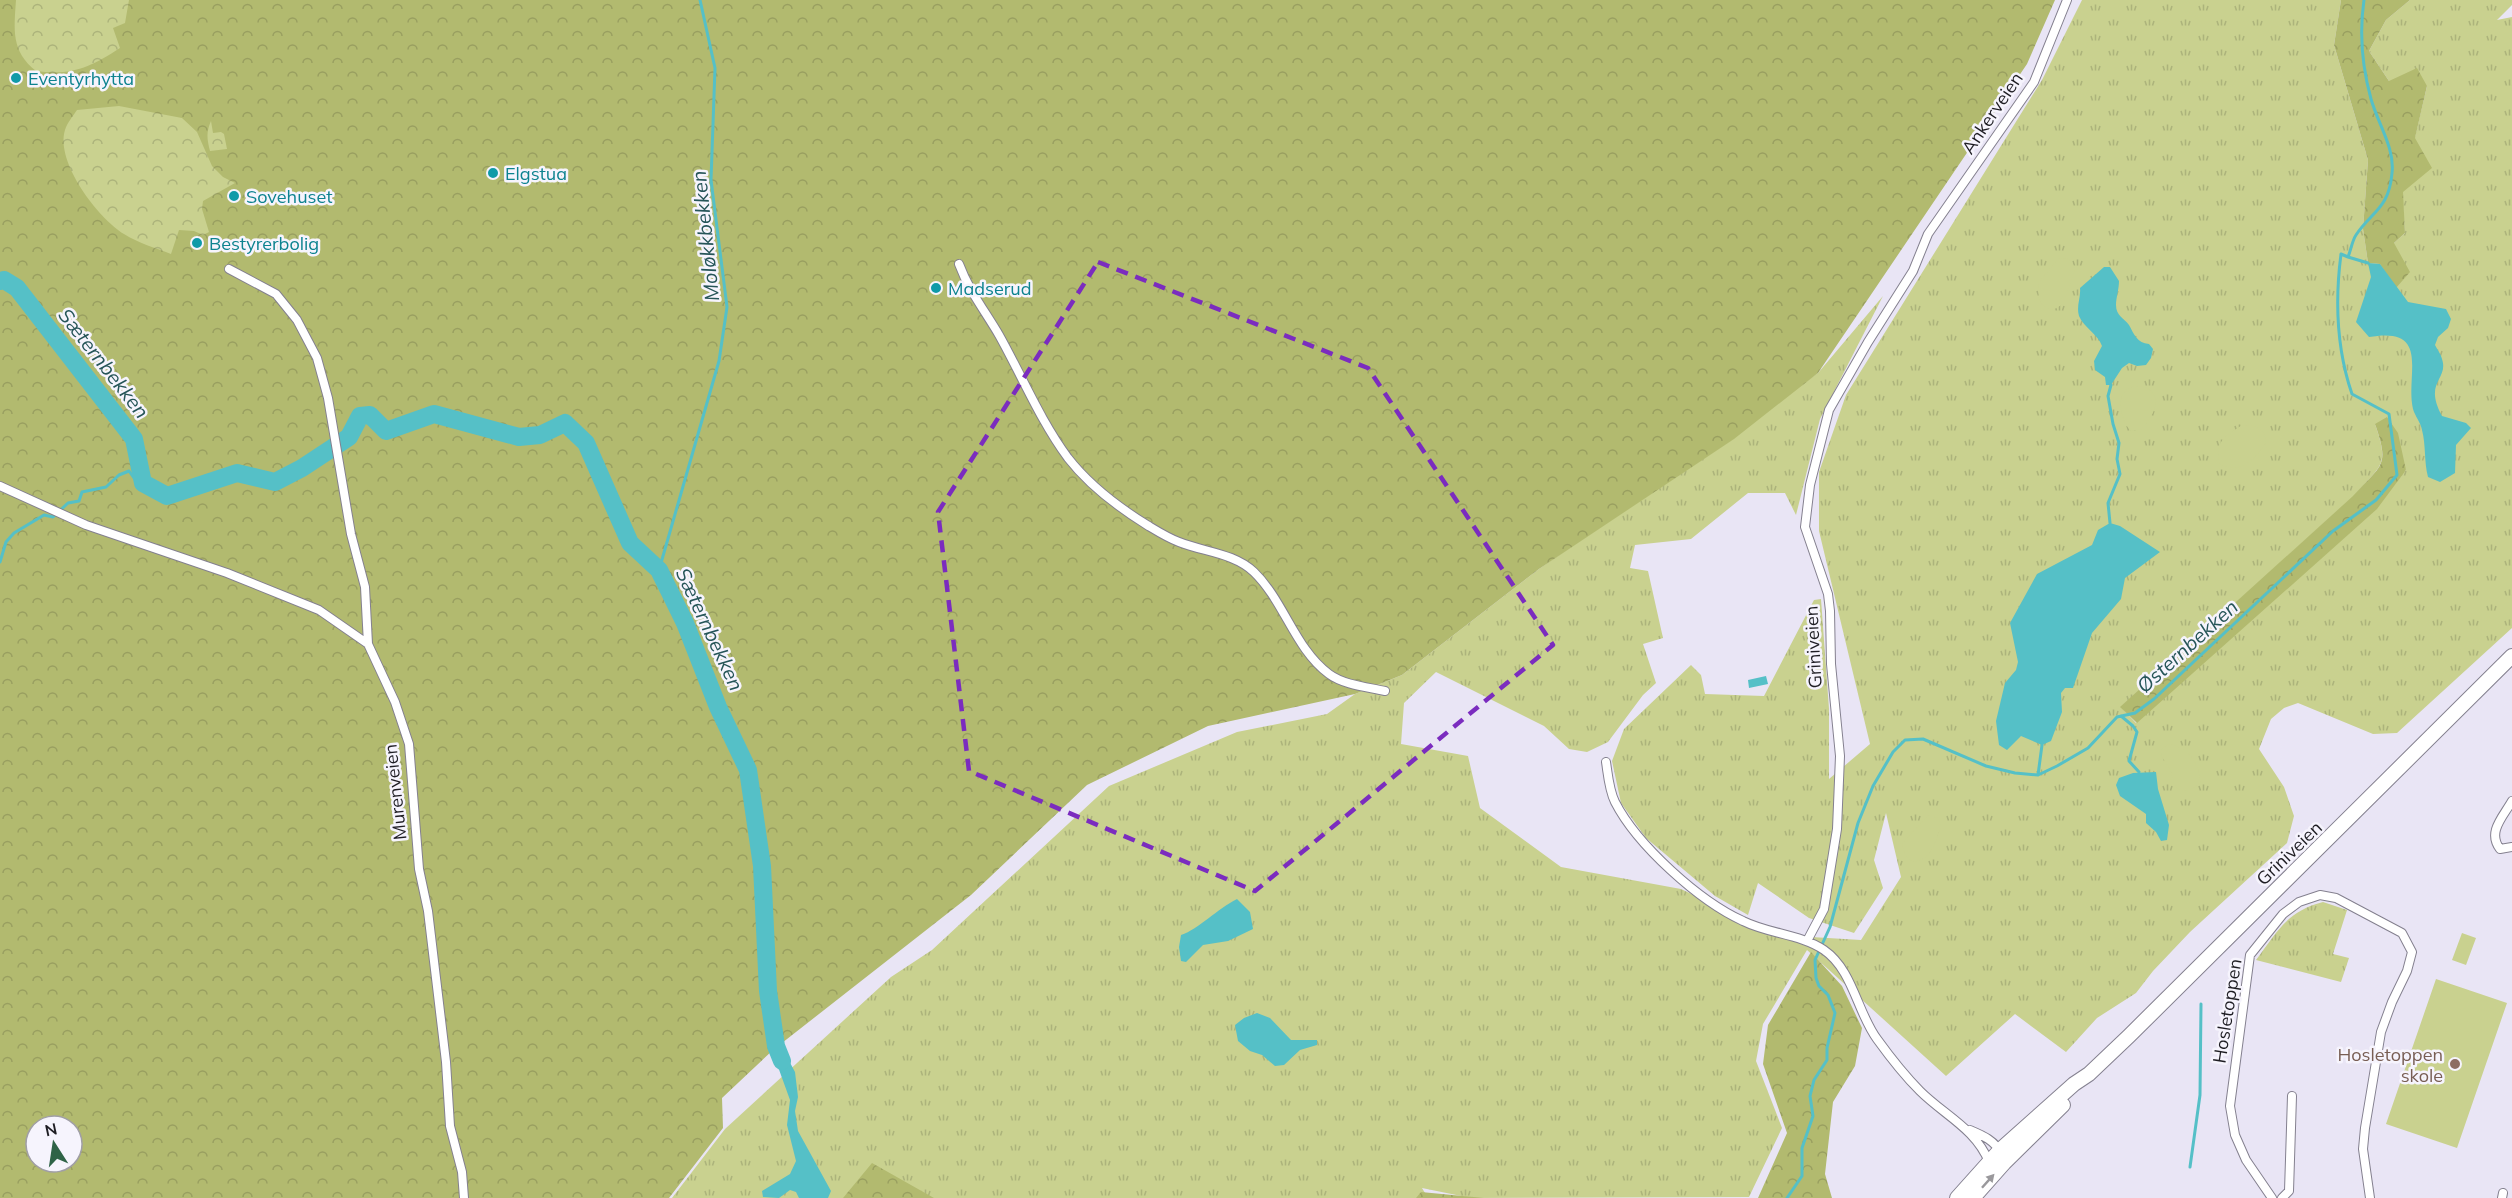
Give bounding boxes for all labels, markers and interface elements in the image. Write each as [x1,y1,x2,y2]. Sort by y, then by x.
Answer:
place label: Eventyrhytta [28,67,134,90]
street label: Ankerveien [1956,68,2028,158]
marker: Eventyrhytta [9,71,23,85]
place label: Elgstua [505,162,567,185]
marker: Elgstua [486,166,500,180]
water label: Moløkkbekken [686,169,724,303]
place label: Sovehuset [246,185,333,208]
marker: Sovehuset [227,189,241,203]
place label: Bestyrerbolig [209,232,319,255]
marker: Bestyrerbolig [190,236,204,250]
place label: Madserud [948,277,1031,300]
marker: Madserud [929,281,943,295]
water label: Sæternbekken [53,303,155,423]
water label: Sæternbekken [671,564,749,694]
water label: Østernbekken [2131,594,2243,698]
street label: Griniveien [1799,605,1827,689]
street label: Murenveien [379,743,411,841]
street label: Griniveien [2251,816,2327,890]
street label: Hosletoppen [2207,957,2247,1065]
place label: Hosletoppen skole [2338,1043,2443,1087]
marker: Hosletoppen skole [2448,1057,2462,1071]
north arrow [24,1114,84,1174]
text: N [43,1118,59,1140]
one-way arrow [1981,1173,1995,1188]

